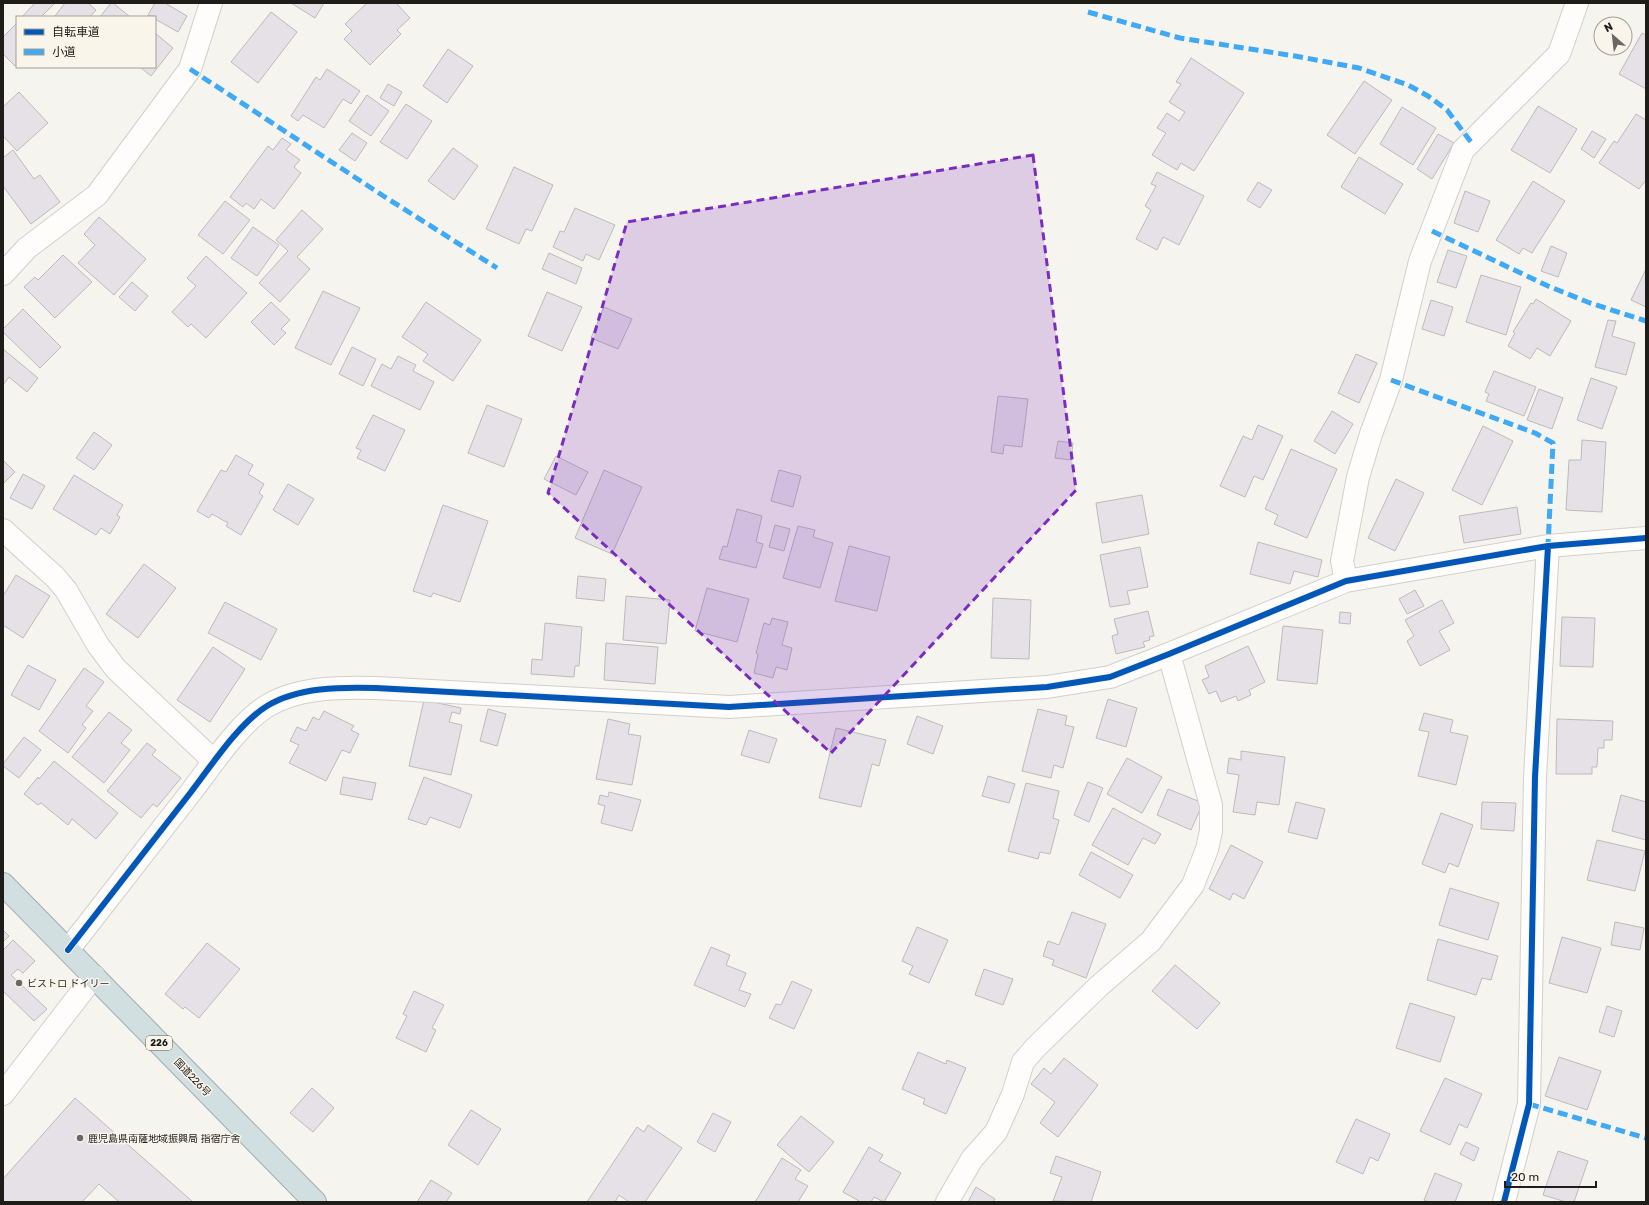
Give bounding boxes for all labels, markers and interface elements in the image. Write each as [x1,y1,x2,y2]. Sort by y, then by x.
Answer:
legend [16,16,156,68]
north arrow [1593,16,1633,56]
text: N [1602,20,1615,35]
text: 自転車道 [52,25,100,39]
text: 小道 [52,45,76,59]
marker: ビストロ ドイリー [14,978,24,988]
place label: ビストロ ドイリー [27,978,109,990]
road number: 226 [146,1036,172,1050]
street label: 国道226号 [171,1056,213,1099]
marker: 鹿児島県南薩地域振興局 指宿庁舍 [75,1133,85,1143]
place label: 鹿児島県南薩地域振興局 指宿庁舍 [88,1133,240,1145]
scale bar [1505,1163,1596,1189]
text: 20 m [1511,1170,1539,1184]

